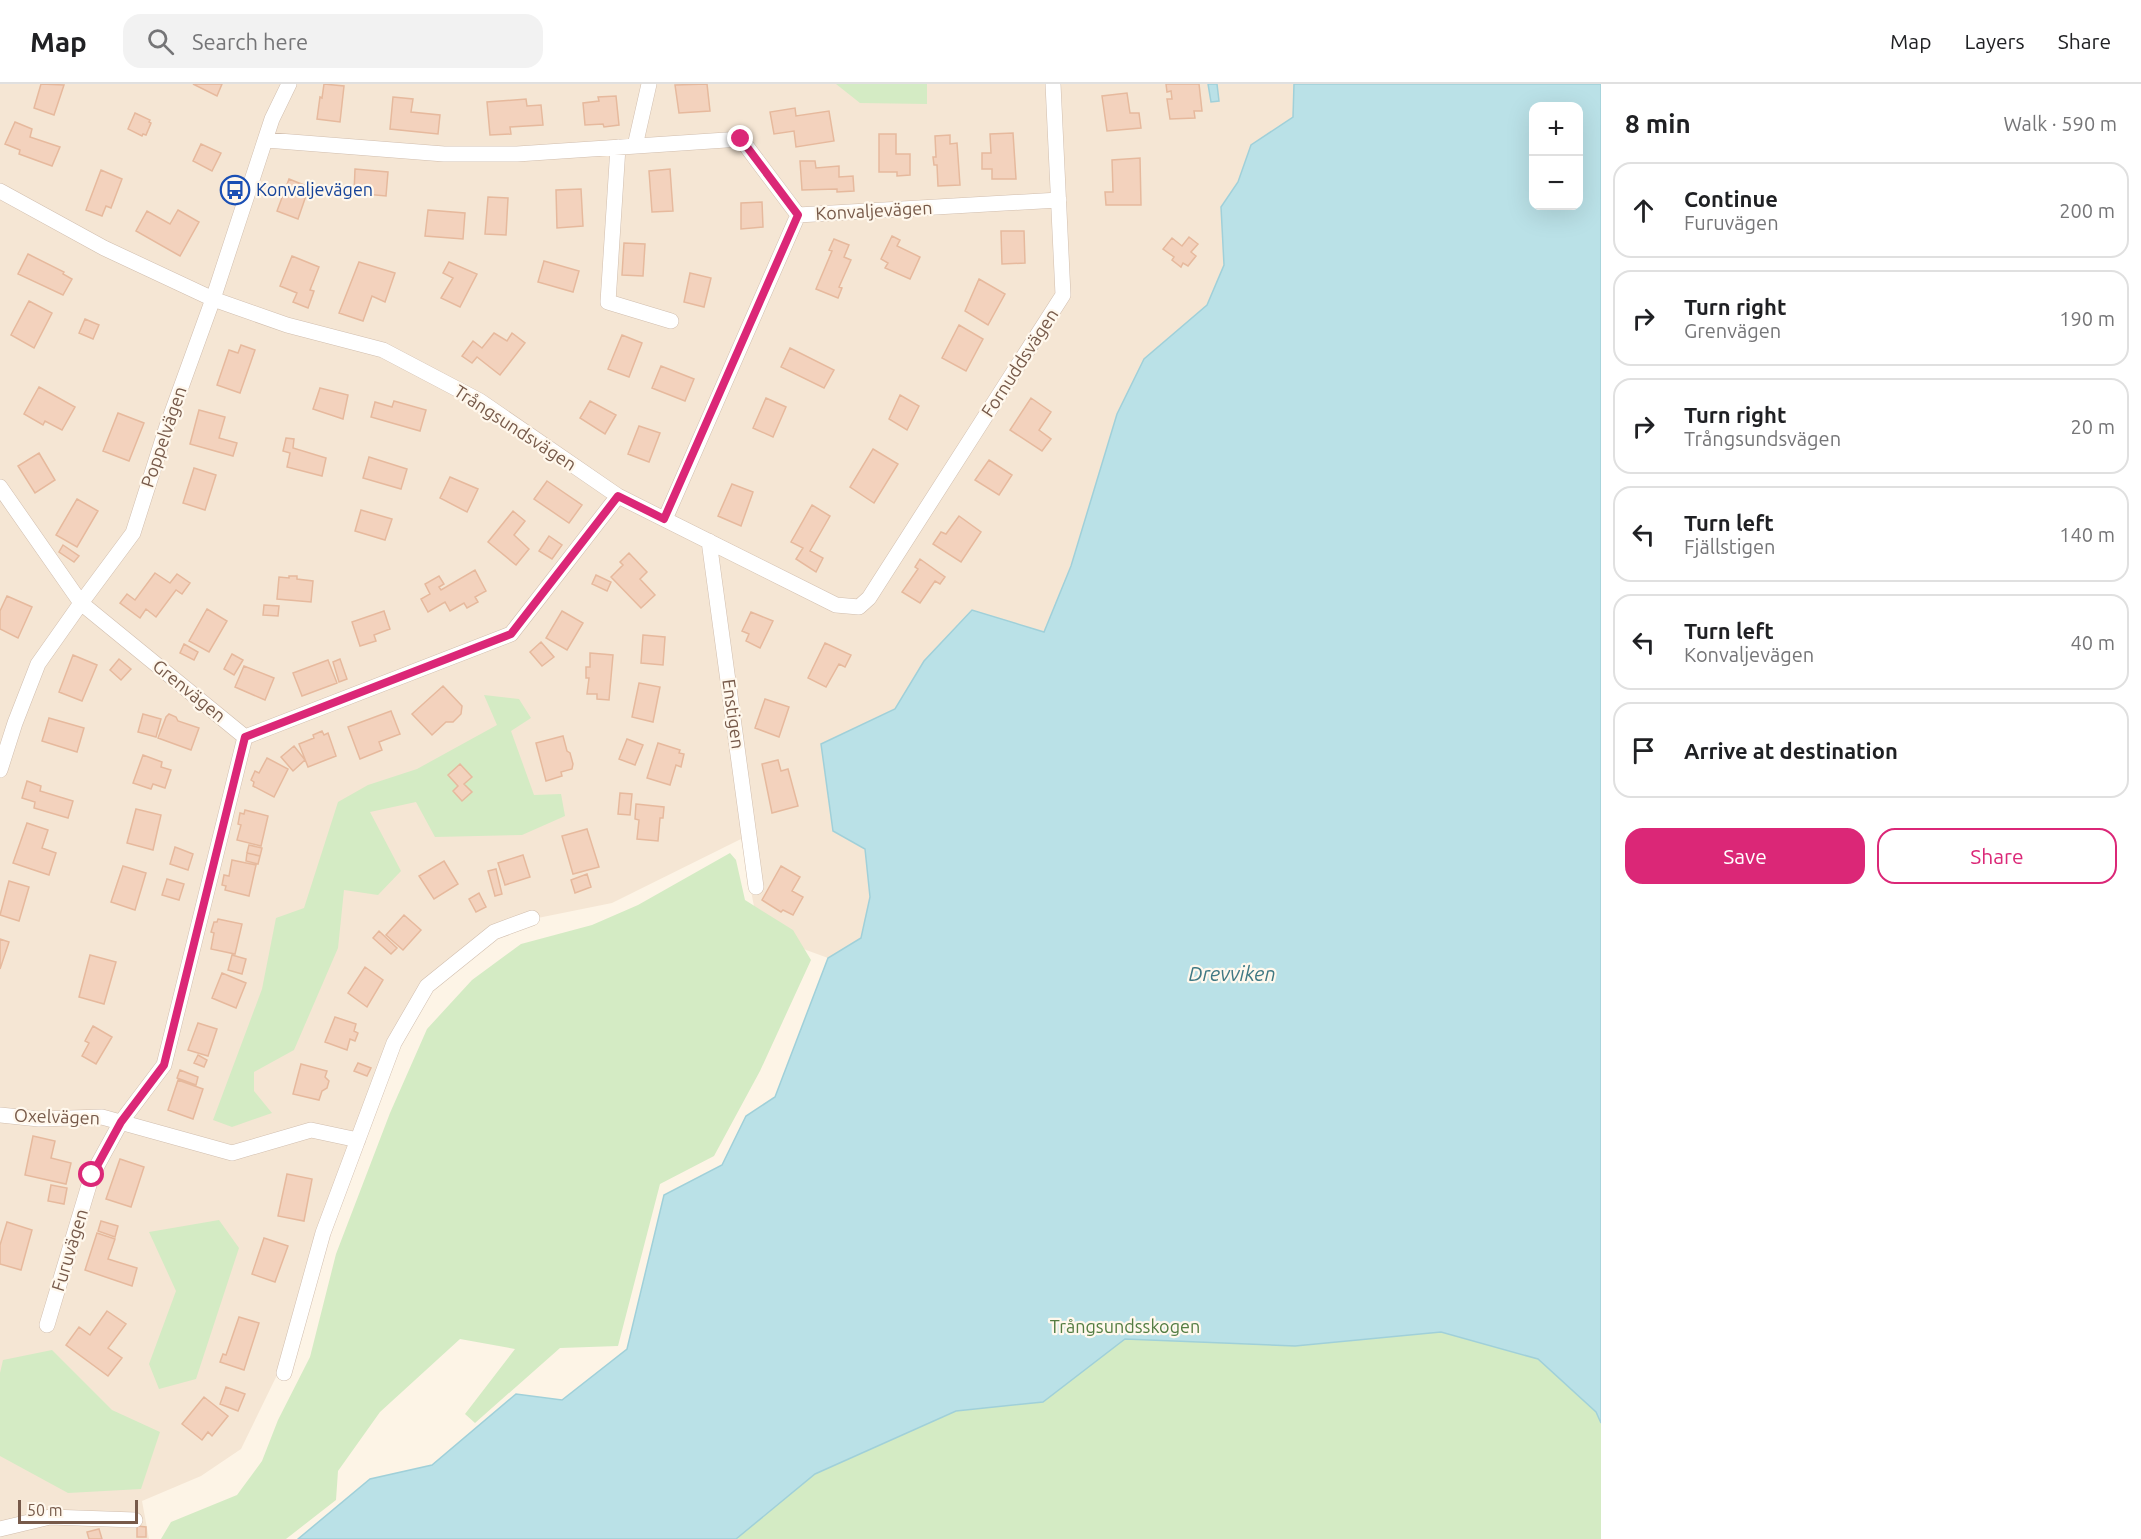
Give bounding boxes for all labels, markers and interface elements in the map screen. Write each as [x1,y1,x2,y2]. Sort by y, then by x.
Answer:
search box [123,14,543,68]
icon: search [144,25,177,58]
text: Map [30,26,87,57]
text: Search here [192,29,308,54]
text: Map [1890,29,1931,53]
text: Layers [1964,29,2025,53]
text: Share [2058,29,2111,53]
map controls [1529,102,1583,210]
button: + [1529,102,1583,156]
text: 8 min [1625,109,1691,138]
text: Walk · 590 m [2004,112,2117,135]
route end [727,125,753,151]
button: − [1529,156,1583,210]
bus stop icon: Konvaljevägen [219,174,251,206]
place label: Konvaljevägen [256,179,373,199]
text: Continue [1684,186,1778,211]
icon: ahead [1627,194,1660,227]
street label: Konvaljevägen [815,197,933,223]
text: 200 m [2059,199,2115,222]
text: Furuvägen [1684,211,1779,234]
text: Turn right [1684,294,1786,319]
icon: right [1627,302,1660,335]
street label: Fornuddsvägen [977,305,1062,420]
text: 190 m [2059,307,2115,330]
text: Grenvägen [1684,319,1781,342]
street label: Trångsundsvägen [451,380,580,474]
street label: Poppelvägen [136,384,190,490]
text: Turn right [1684,402,1786,427]
icon: right [1627,410,1660,443]
text: 20 m [2071,415,2115,438]
text: Trångsundsvägen [1684,427,1841,450]
text: Turn left [1684,510,1774,535]
icon: left [1627,518,1660,551]
text: 140 m [2059,523,2115,546]
text: Fjällstigen [1684,535,1776,558]
text: Turn left [1684,618,1774,643]
icon: left [1627,626,1660,659]
text: 40 m [2071,631,2115,654]
text: Konvaljevägen [1684,643,1814,666]
street label: Grenvägen [149,655,230,726]
street label: Enstigen [719,678,749,750]
icon: arrive [1627,734,1660,767]
text: Arrive at destination [1684,738,1898,763]
button: Save [1625,828,1865,884]
button: Share [1877,828,2117,884]
water label: Drevviken [1188,962,1276,985]
street label: Oxelvägen [14,1105,100,1127]
route start [78,1161,104,1187]
street label: Furuvägen [47,1206,91,1293]
park label: Trångsundsskogen [1050,1316,1200,1336]
scale bar [18,1497,138,1524]
text: 50 m [27,1501,63,1519]

